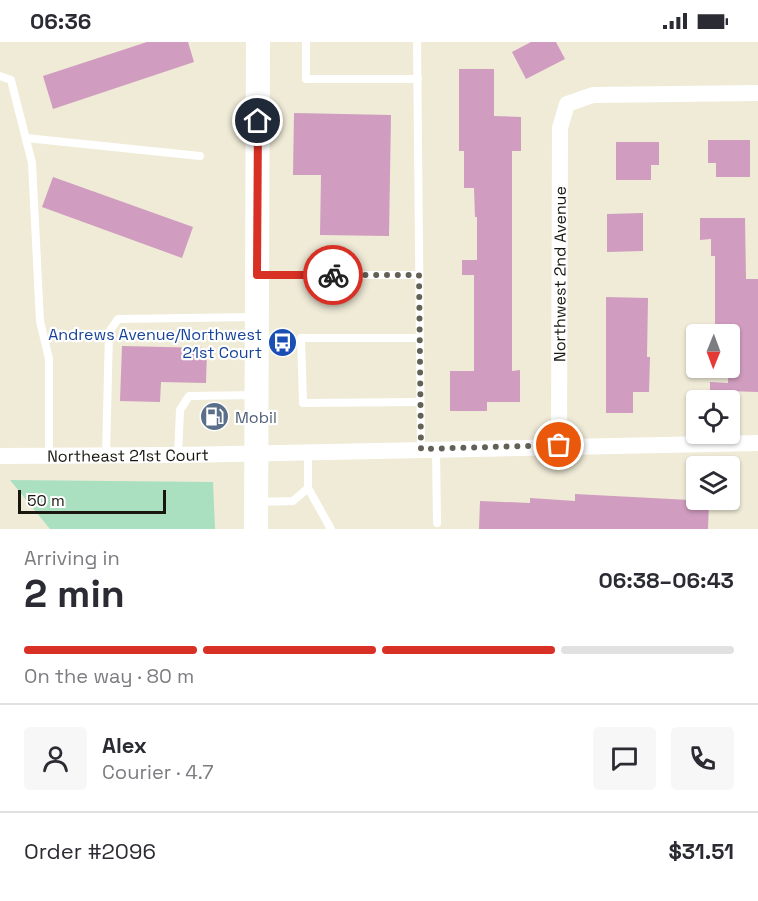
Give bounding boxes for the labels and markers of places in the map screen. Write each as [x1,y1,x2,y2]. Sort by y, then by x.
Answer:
pin [232,95,283,146]
place label: Andrews Avenue/Northwest 21st Court [48,324,262,363]
bus stop icon: Andrews Avenue/Northwest 21st Court [267,327,299,359]
fuel station icon: Mobil [198,401,230,433]
place label: Mobil [235,407,277,428]
pin [533,419,584,470]

